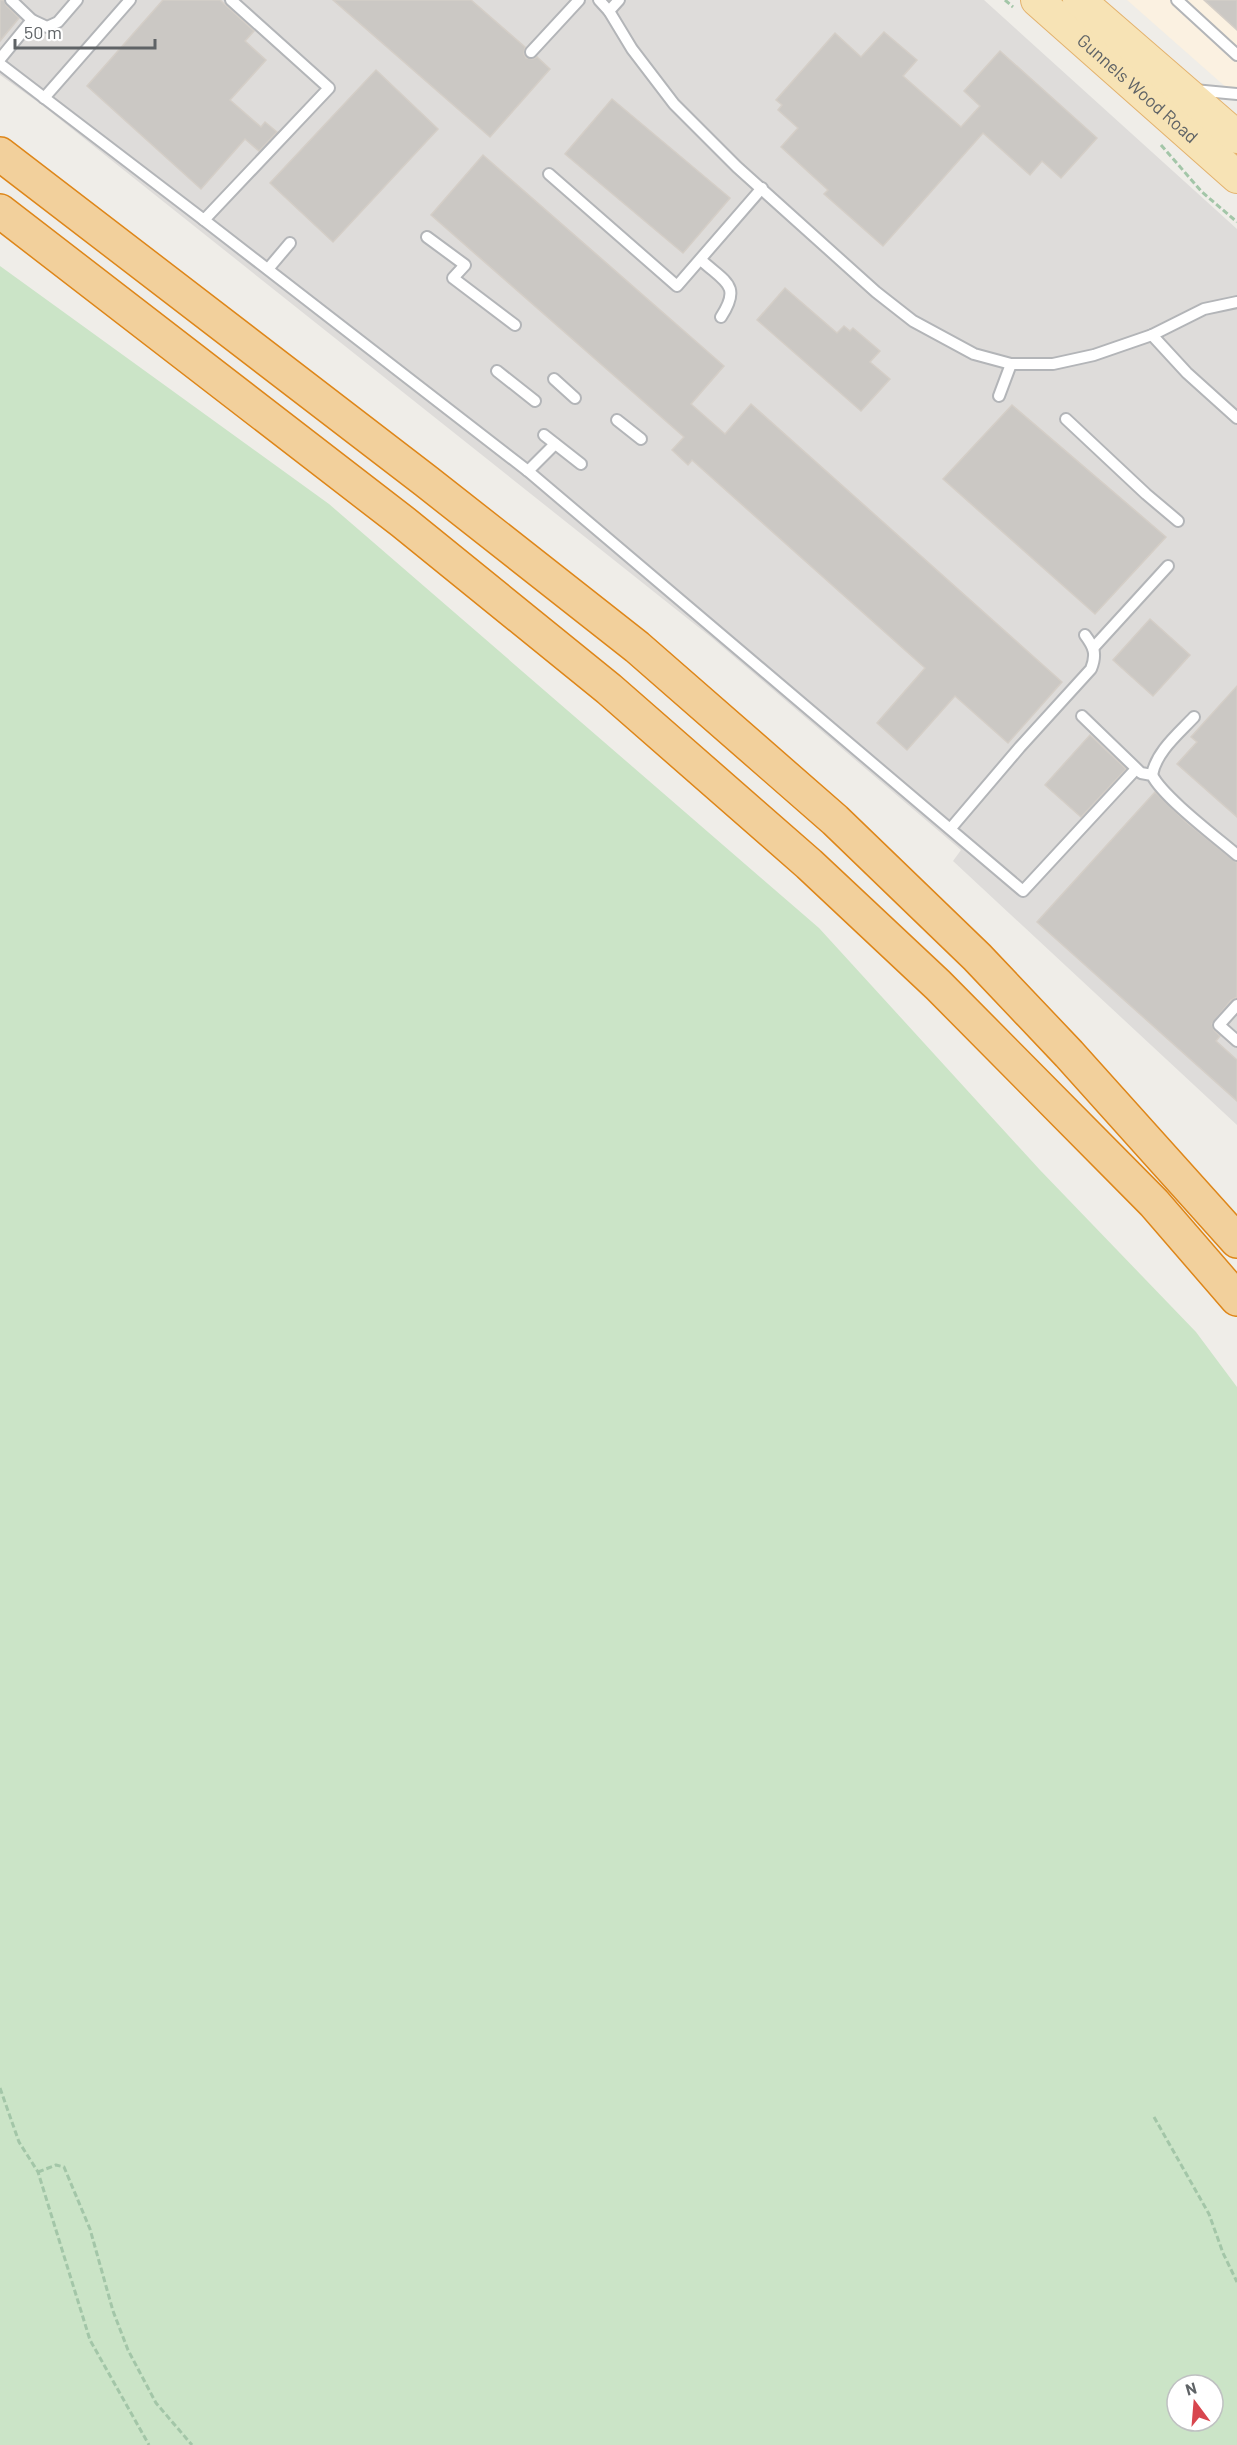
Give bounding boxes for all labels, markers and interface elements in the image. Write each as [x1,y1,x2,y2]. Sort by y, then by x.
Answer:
scale bar [15,12,154,50]
text: 50 m [24,21,62,43]
street label: Gunnels Wood Road [1073,29,1203,147]
north arrow [1165,2373,1225,2433]
text: N [1183,2378,1198,2399]

